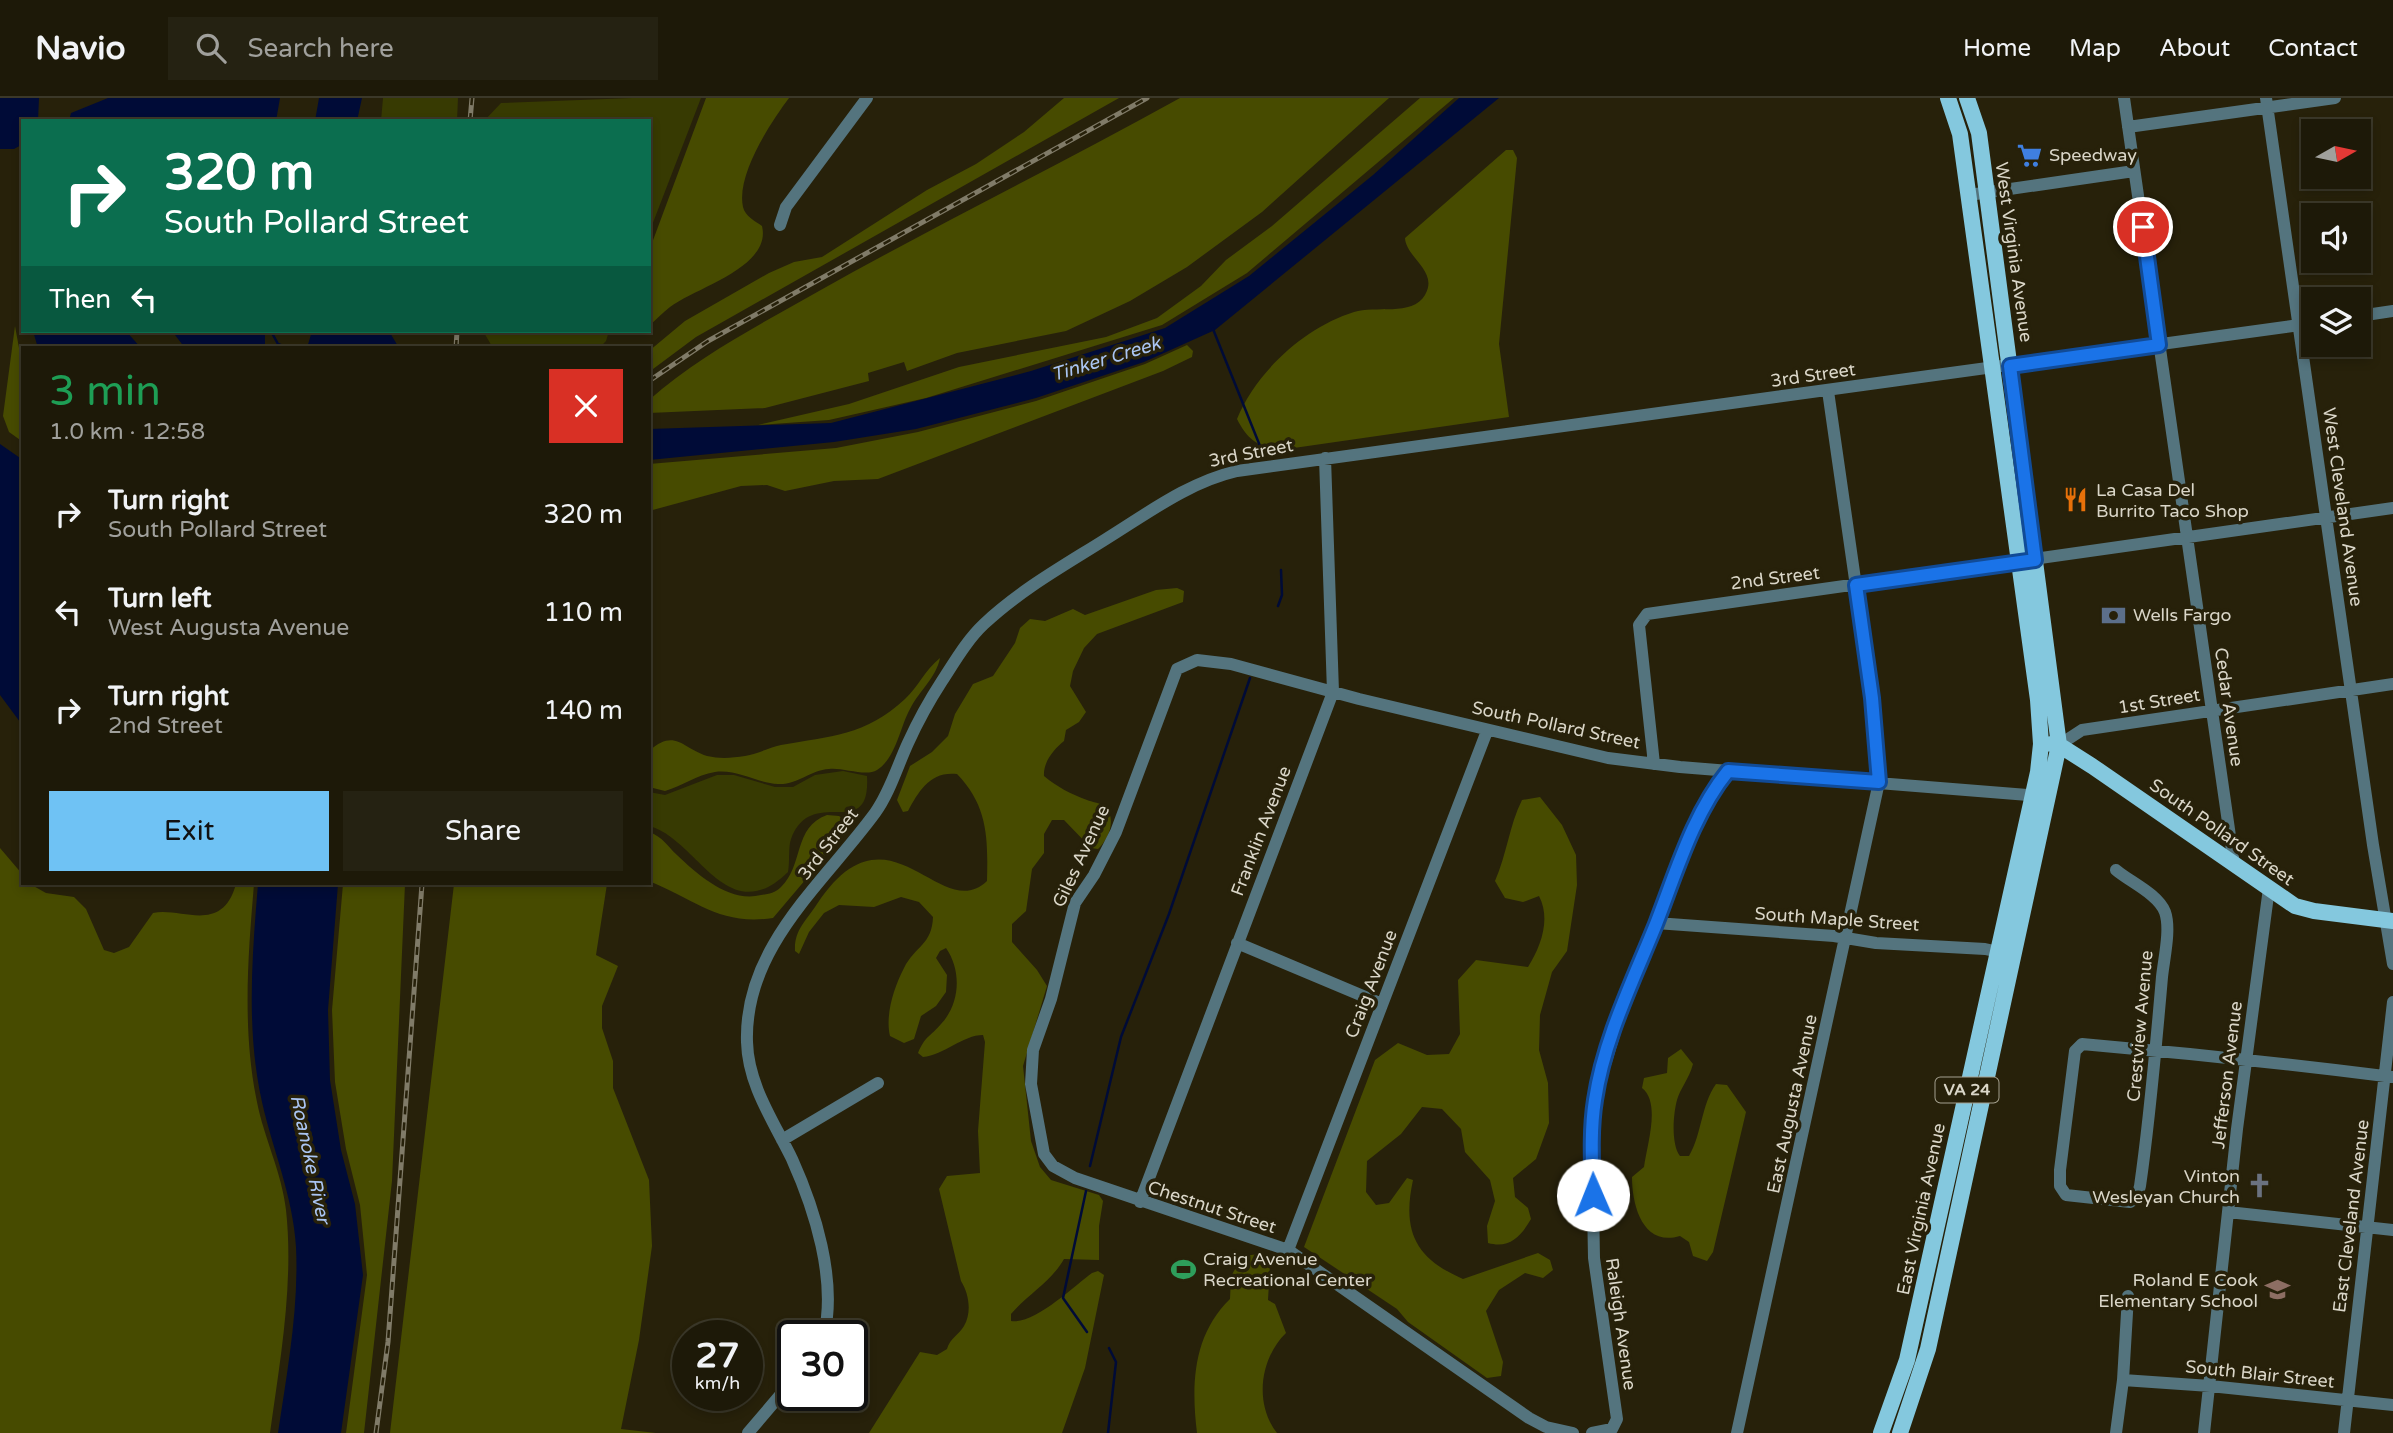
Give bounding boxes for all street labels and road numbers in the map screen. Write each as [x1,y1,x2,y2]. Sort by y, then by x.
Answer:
street label: West Virginia Avenue [1990,161,2038,343]
street label: 3rd Street [1769,358,1857,392]
street label: West Cleveland Avenue [2318,406,2368,608]
street label: 3rd Street [1207,434,1295,472]
street label: 2nd Street [1729,562,1821,594]
street label: Cedar Avenue [2210,646,2248,768]
street label: 1st Street [2116,684,2202,718]
street label: South Pollard Street [1470,696,1642,754]
street label: Franklin Avenue [1226,763,1296,899]
street label: South Pollard Street [2145,774,2299,890]
street label: Giles Avenue [1048,801,1114,911]
street label: 3rd Street [793,803,863,884]
street label: South Maple Street [1754,902,1920,936]
street label: Craig Avenue [1340,927,1402,1041]
street label: Crestview Avenue [2122,949,2158,1103]
street label: Jefferson Avenue [2207,1000,2247,1150]
street label: East Augusta Avenue [1762,1012,1822,1196]
road number: VA 24 [1936,1078,1998,1102]
street label: East Cleveland Avenue [2328,1118,2374,1314]
street label: East Virginia Avenue [1892,1121,1950,1297]
street label: Chestnut Street [1145,1176,1279,1238]
street label: Raleigh Avenue [1601,1256,1641,1392]
street label: South Blair Street [2184,1355,2336,1393]

